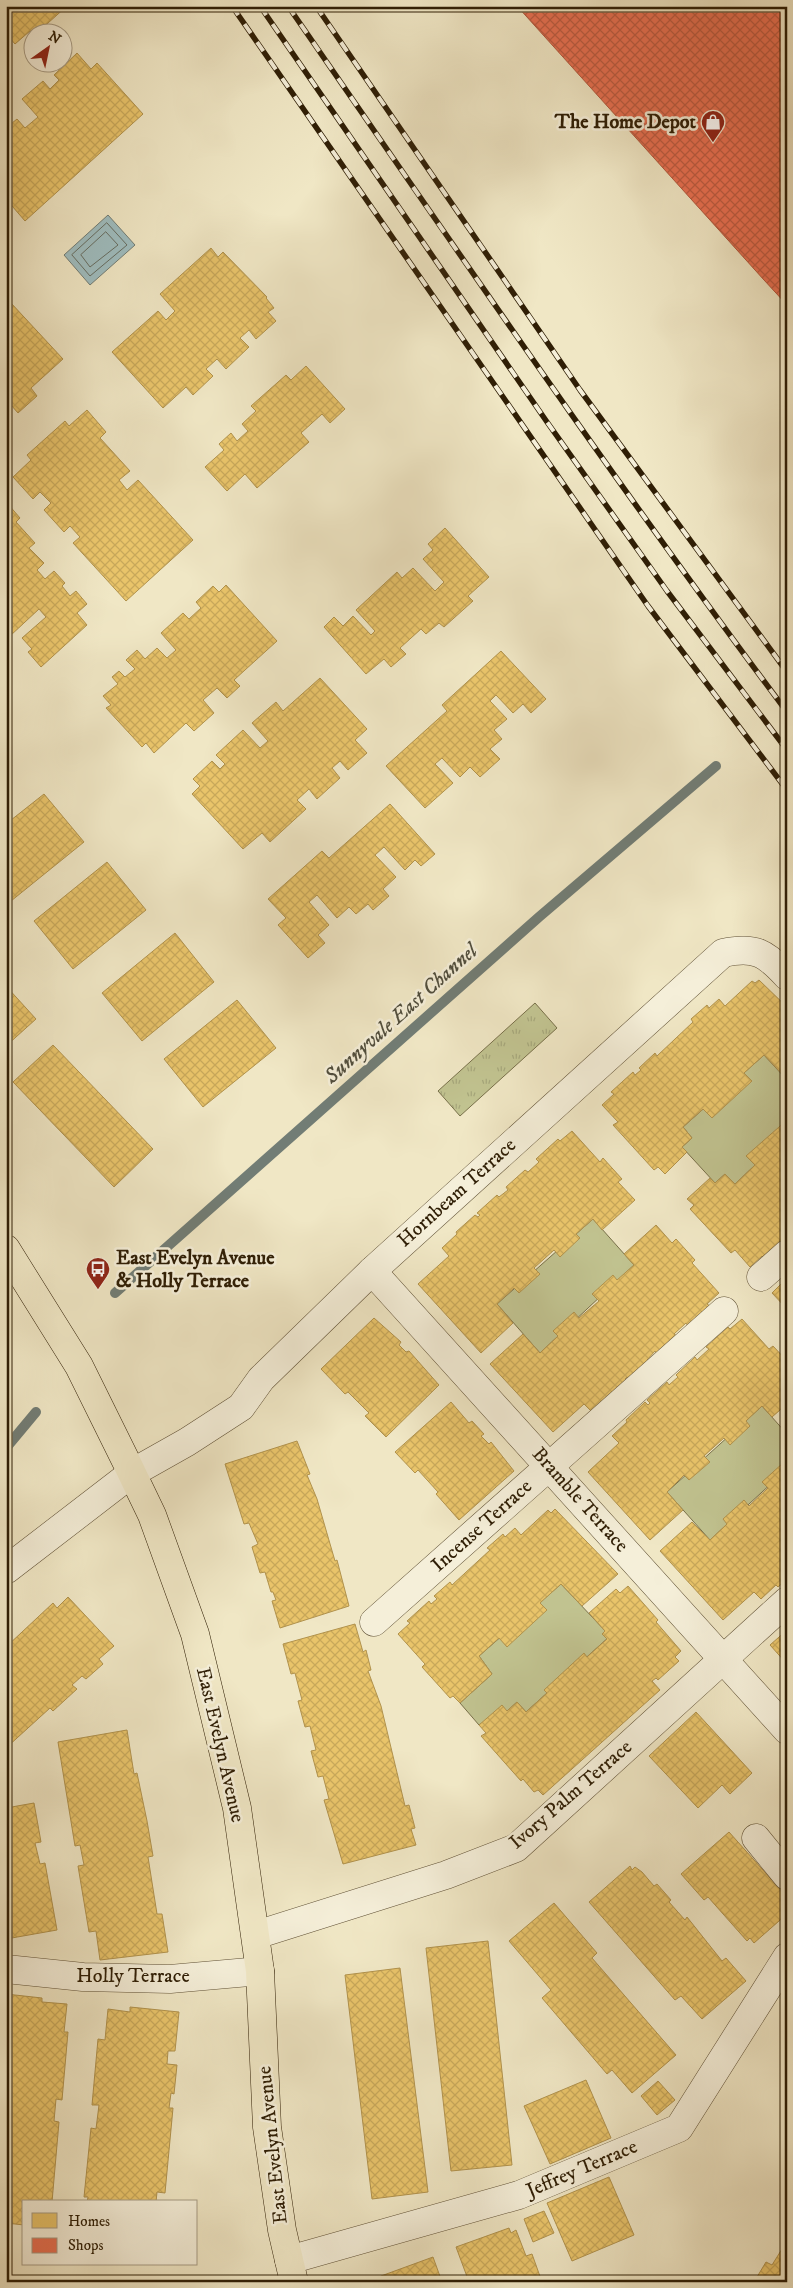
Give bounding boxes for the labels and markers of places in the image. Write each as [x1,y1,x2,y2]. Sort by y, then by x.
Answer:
shop icon: The Home Depot [700,109,726,143]
place label: The Home Depot [554,110,697,135]
place label: East Evelyn Avenue & Holly Terrace [116,1246,275,1294]
bus stop icon: East Evelyn Avenue & Holly Terrace [85,1256,111,1290]

